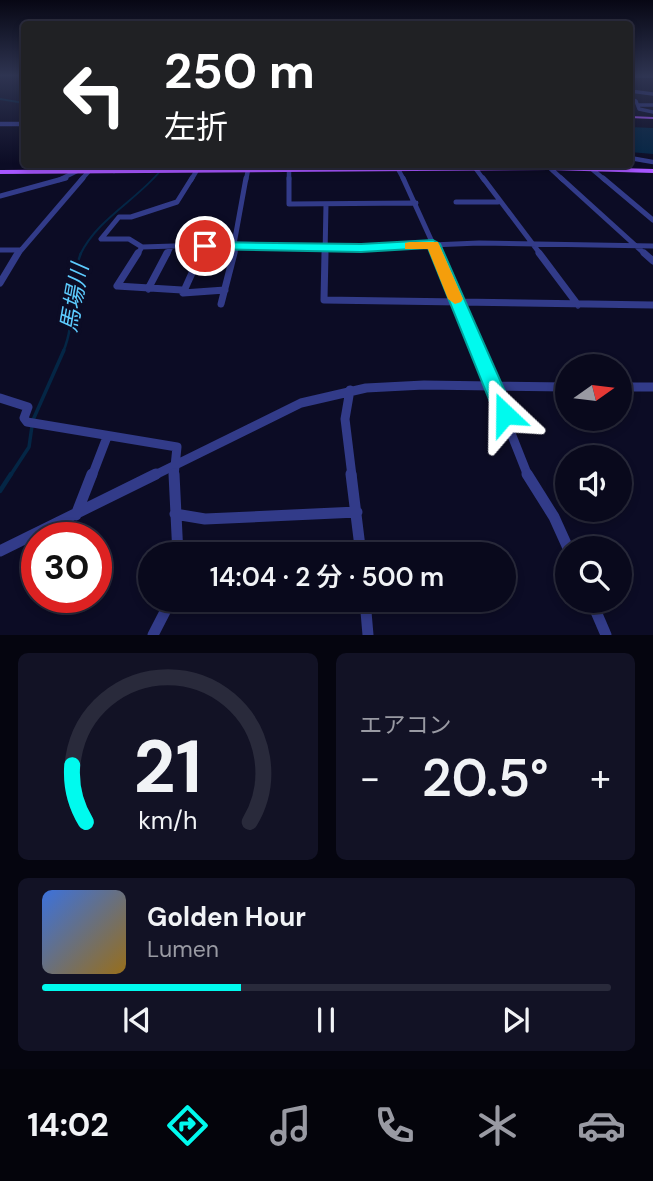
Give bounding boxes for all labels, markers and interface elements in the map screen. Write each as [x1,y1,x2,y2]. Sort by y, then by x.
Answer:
text: 250 m [164,39,315,103]
icon: left [49,49,140,140]
text: 左折 [164,106,228,148]
pin [175,216,235,276]
icon: arrive [186,227,224,265]
water label: 馬場川 [53,258,95,335]
north arrow [555,354,632,430]
map controls [555,354,632,613]
position arrow [468,377,542,451]
button: sound [555,445,632,522]
speed limit sign: 30 [21,522,112,613]
button: search [555,536,632,613]
text: 14:04 · 2 分 · 500 m [210,560,444,594]
text: エアコン [360,710,452,740]
text: 21 [133,721,202,816]
text: 20.5° [422,744,549,812]
text: − [360,753,380,803]
text: + [590,753,611,803]
text: km/h [138,804,197,837]
text: Golden Hour [147,900,306,934]
text: Lumen [147,934,219,964]
icon: previous [118,1001,156,1039]
icon: pause [307,1001,345,1039]
icon: next [497,1001,535,1039]
icon: directions [163,1101,212,1150]
icon: music [266,1101,315,1150]
icon: phone [370,1101,419,1150]
icon: climate [473,1101,522,1150]
icon: car [577,1101,626,1150]
text: 14:02 [27,1104,109,1146]

